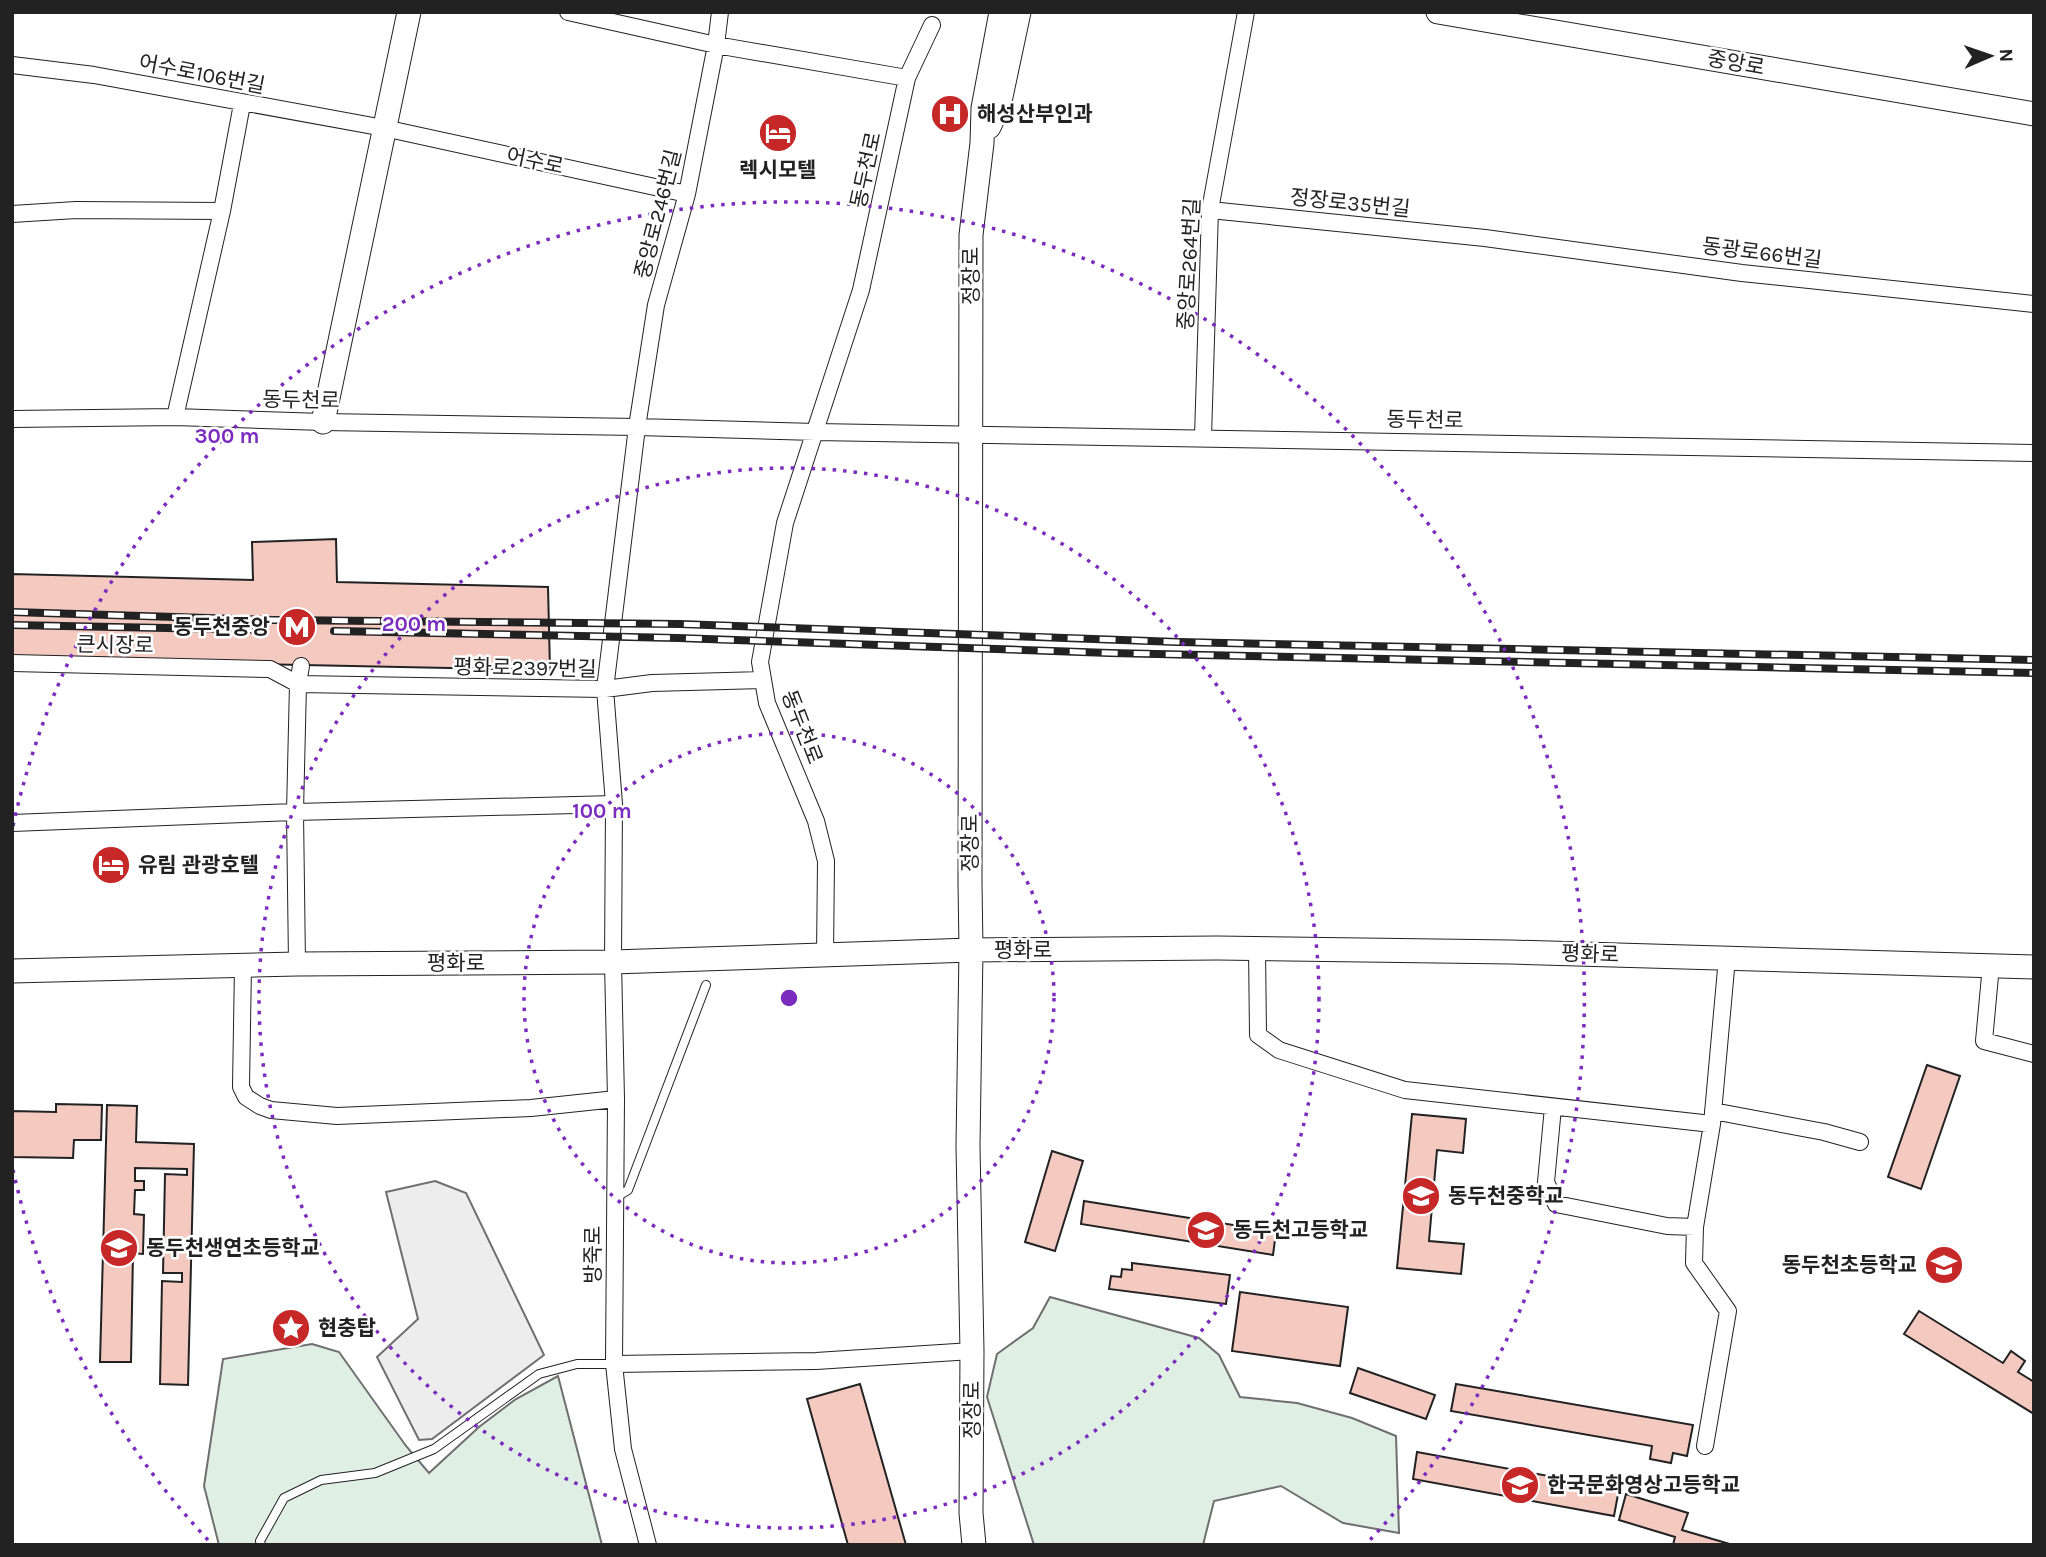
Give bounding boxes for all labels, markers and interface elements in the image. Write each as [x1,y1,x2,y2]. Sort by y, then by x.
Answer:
north arrow [1955,21,2025,91]
street label: 중앙로 [1705,46,1767,80]
text: N [1995,48,2017,63]
street label: 어수로106번길 [137,50,267,98]
hospital icon: 해성산부인과 [929,93,971,135]
place label: 해성산부인과 [977,102,1093,126]
hotel icon: 렉시모텔 [757,112,799,154]
street label: 동두천로 [846,130,886,210]
street label: 어수로 [504,143,566,179]
street label: 중앙로246번길 [630,147,686,281]
place label: 렉시모텔 [739,158,817,182]
street label: 정장로35번길 [1289,185,1411,221]
street label: 중앙로264번길 [1174,197,1204,331]
street label: 동광로66번길 [1701,234,1823,272]
street label: 정장로 [959,247,983,305]
street label: 동두천로 [262,387,340,413]
street label: 동두천로 [1386,407,1464,433]
text: 300 m [195,424,259,448]
metro station icon: 동두천중앙 [276,606,318,648]
text: 200 m [382,612,446,636]
place label: 동두천중앙 [173,615,270,639]
street label: 큰시장로 [76,632,154,658]
street label: 평화로2397번길 [453,655,597,681]
street label: 동두천로 [777,687,827,767]
text: 100 m [572,799,632,823]
street label: 정장로 [958,814,982,872]
hotel icon: 유림 관광호텔 [90,844,132,886]
place label: 유림 관광호텔 [138,853,259,877]
street label: 평화로 [994,938,1052,962]
street label: 평화로 [1561,941,1619,967]
street label: 평화로 [427,951,485,975]
centre of rings [777,986,801,1010]
school or university icon: 동두천중학교 [1400,1175,1442,1217]
place label: 동두천중학교 [1448,1184,1564,1208]
school or university icon: 동두천고등학교 [1185,1209,1227,1251]
place label: 동두천고등학교 [1233,1218,1368,1242]
street label: 방죽로 [581,1226,605,1284]
school or university icon: 동두천생연초등학교 [98,1227,140,1269]
place label: 동두천생연초등학교 [146,1236,320,1260]
school or university icon: 동두천초등학교 [1923,1244,1965,1286]
place label: 동두천초등학교 [1782,1253,1917,1277]
place icon: 현충탑 [270,1307,312,1349]
place label: 현충탑 [318,1316,376,1340]
street label: 정장로 [960,1381,984,1439]
school or university icon: 한국문화영상고등학교 [1499,1464,1541,1506]
place label: 한국문화영상고등학교 [1547,1473,1740,1497]

